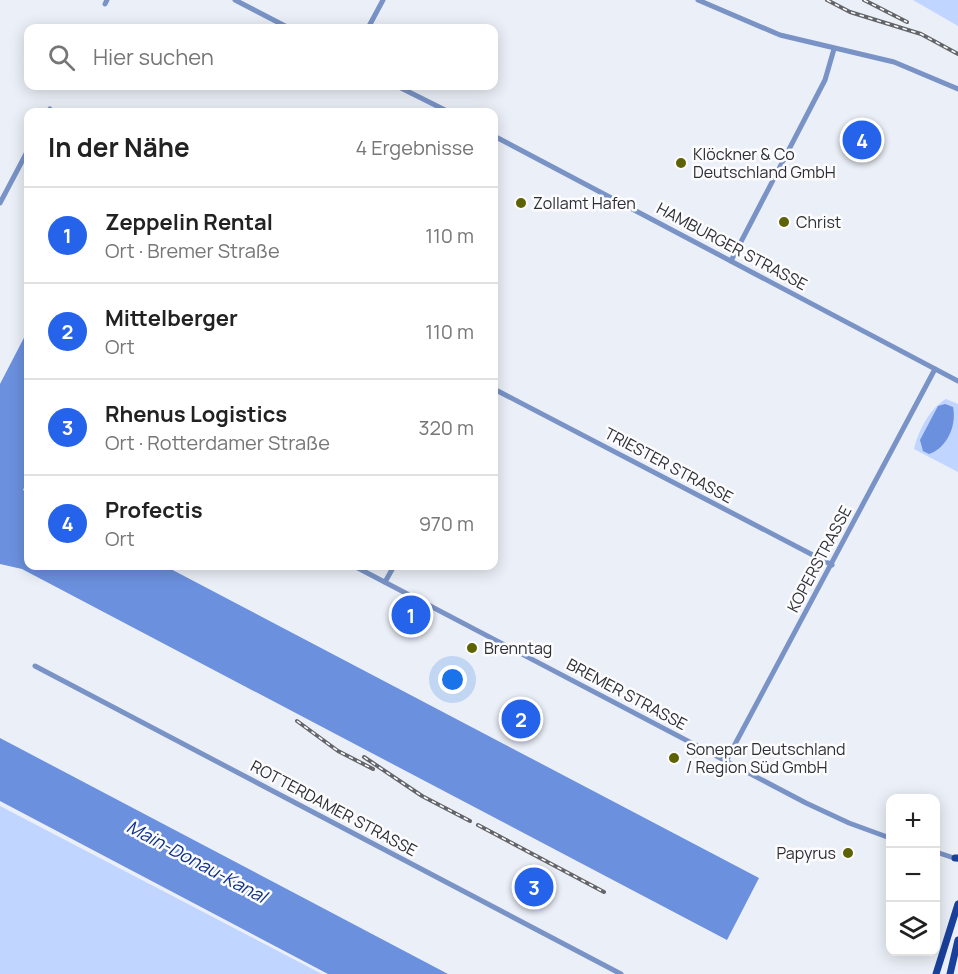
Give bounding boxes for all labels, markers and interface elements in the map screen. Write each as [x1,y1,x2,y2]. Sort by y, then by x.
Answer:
search box [24,24,498,90]
icon: search [45,41,78,74]
text: Hier suchen [93,42,214,72]
pin: 4 [842,118,882,162]
text: In der Nähe [48,129,190,165]
text: 4 Ergebnisse [355,134,474,161]
place label: Klöckner & Co Deutschland GmbH [693,143,836,183]
marker: Klöckner & Co Deutschland GmbH [674,156,688,170]
place label: Zollamt Hafen [533,192,636,214]
marker: Zollamt Hafen [514,196,528,210]
street label: HAMBURGER STRASSE [653,197,811,295]
text: Zeppelin Rental [105,207,273,237]
place label: Christ [796,211,841,233]
marker: Christ [777,215,791,229]
text: 1 [63,222,72,249]
text: 110 m [425,222,474,249]
text: Ort · Bremer Straße [105,237,280,264]
text: Mittelberger [105,303,238,333]
text: 2 [62,318,73,345]
text: 110 m [425,318,474,345]
text: Ort [105,333,135,360]
text: Rhenus Logistics [105,399,287,429]
text: 3 [62,414,73,441]
text: 320 m [418,414,474,441]
street label: TRIESTER STRASSE [601,422,737,508]
text: Ort · Rotterdamer Straße [105,429,330,456]
text: Profectis [105,495,203,525]
street label: KOPERSTRASSE [782,502,856,616]
text: 4 [61,510,74,537]
text: 970 m [419,510,474,537]
text: Ort [105,525,135,552]
pin: 1 [392,592,430,638]
place label: Brenntag [484,637,552,659]
marker: Brenntag [465,641,479,655]
street label: BREMER STRASSE [563,653,691,735]
your location [438,665,467,694]
pin: 2 [502,696,540,742]
place label: Sonepar Deutschland / Region Süd GmbH [686,738,846,778]
marker: Sonepar Deutschland / Region Süd GmbH [667,751,681,765]
street label: ROTTERDAMER STRASSE [247,755,421,861]
map controls [886,794,940,956]
button: + [886,794,940,848]
water label: Main-Donau-Kanal [123,814,273,909]
place label: Papyrus [777,842,836,864]
marker: Papyrus [841,846,855,860]
button: − [886,848,940,902]
pin: 3 [514,864,554,910]
button: layers [886,902,940,956]

